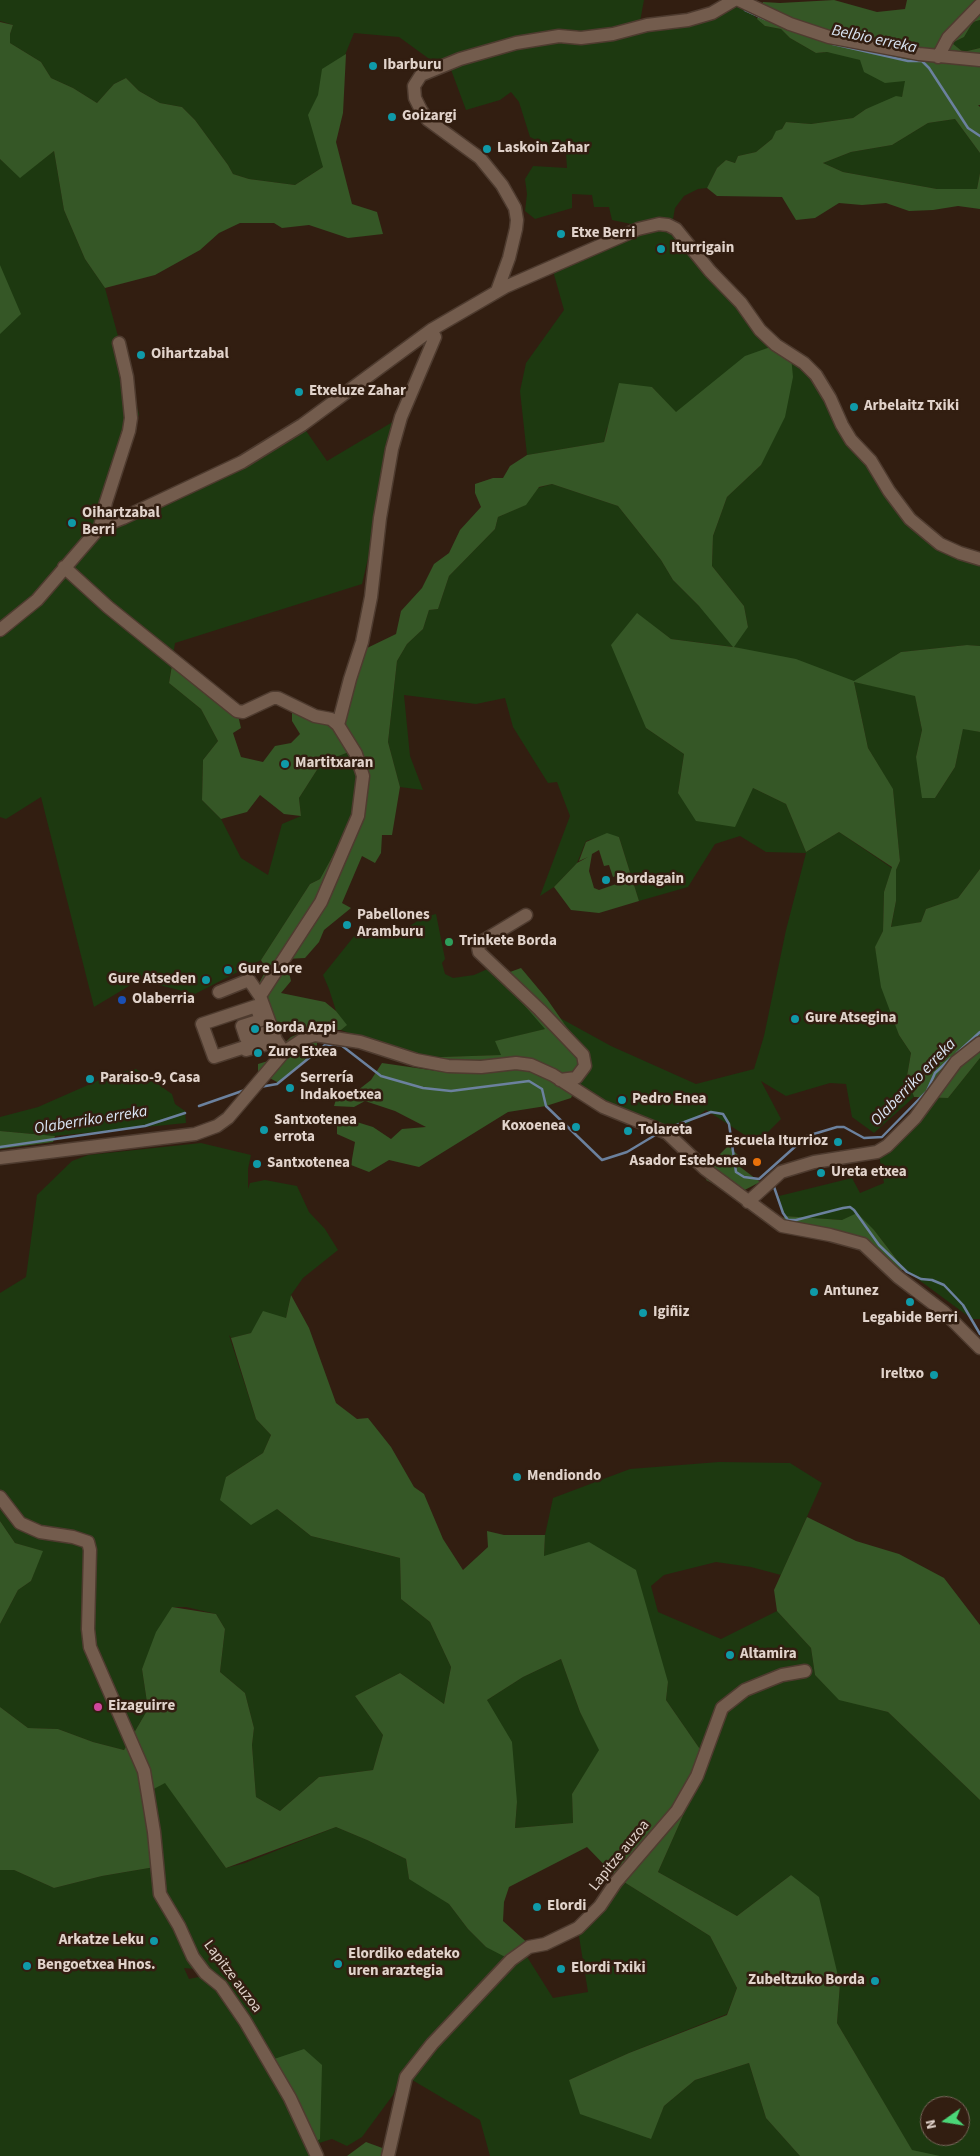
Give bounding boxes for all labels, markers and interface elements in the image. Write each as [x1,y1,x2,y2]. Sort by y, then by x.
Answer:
water label: Belbio erreka [830,22,918,58]
place label: Ibarburu [383,57,441,75]
marker: Ibarburu [367,60,379,72]
place label: Goizargi [402,108,457,126]
marker: Goizargi [386,111,398,123]
place label: Laskoin Zahar [497,140,589,158]
marker: Laskoin Zahar [481,143,493,155]
place label: Etxe Berri [571,225,635,243]
marker: Etxe Berri [555,228,567,240]
place label: Iturrigain [671,240,734,258]
marker: Iturrigain [655,243,667,255]
place label: Oihartzabal [151,346,229,364]
marker: Oihartzabal [135,349,147,361]
place label: Etxeluze Zahar [309,383,406,401]
marker: Etxeluze Zahar [293,386,305,398]
place label: Arbelaitz Txiki [864,398,959,416]
marker: Arbelaitz Txiki [848,401,860,413]
place label: Oihartzabal Berri [82,505,160,540]
marker: Oihartzabal Berri [66,517,78,529]
place label: Martitxaran [295,755,373,773]
marker: Martitxaran [279,758,291,770]
place label: Bordagain [616,871,684,889]
marker: Bordagain [600,874,612,886]
place label: Pabellones Aramburu [357,907,430,942]
marker: Pabellones Aramburu [341,919,353,931]
place label: Trinkete Borda [459,933,557,951]
marker: Trinkete Borda [443,936,455,948]
place label: Gure Lore [238,961,302,979]
marker: Gure Lore [222,964,234,976]
place label: Gure Atseden [108,971,196,989]
marker: Gure Atseden [200,974,212,986]
place label: Olaberria [132,991,195,1009]
marker: Olaberria [116,994,128,1006]
place label: Gure Atsegina [805,1010,896,1028]
marker: Gure Atsegina [789,1013,801,1025]
place label: Borda Azpi [265,1020,336,1038]
marker: Borda Azpi [249,1023,261,1035]
water label: Olaberriko erreka [867,1035,961,1131]
place label: Zure Etxea [268,1044,337,1062]
marker: Zure Etxea [252,1047,264,1059]
place label: Paraiso-9, Casa [100,1070,201,1088]
place label: Serrería Indakoetxea [300,1070,382,1105]
marker: Paraiso-9, Casa [84,1073,96,1085]
marker: Serrería Indakoetxea [284,1082,296,1094]
place label: Pedro Enea [632,1091,706,1109]
marker: Pedro Enea [616,1094,628,1106]
water label: Olaberriko erreka [33,1103,149,1139]
place label: Santxotenea errota [274,1112,357,1147]
place label: Koxoenea [502,1118,566,1136]
marker: Koxoenea [570,1121,582,1133]
place label: Tolareta [638,1122,693,1140]
marker: Santxotenea errota [258,1124,270,1136]
marker: Tolareta [622,1125,634,1137]
place label: Escuela Iturrioz [725,1133,828,1151]
marker: Escuela Iturrioz [832,1136,844,1148]
place label: Asador Estebenea [630,1153,747,1171]
place label: Santxotenea [267,1155,350,1173]
marker: Asador Estebenea [751,1156,763,1168]
marker: Santxotenea [251,1158,263,1170]
place label: Ureta etxea [831,1164,907,1182]
marker: Ureta etxea [815,1167,827,1179]
place label: Antunez [824,1283,879,1301]
marker: Antunez [808,1286,820,1298]
marker: Legabide Berri [904,1296,916,1308]
place label: Igiñiz [653,1304,689,1322]
marker: Igiñiz [637,1307,649,1319]
place label: Legabide Berri [862,1310,958,1328]
place label: Ireltxo [880,1366,924,1384]
marker: Ireltxo [928,1369,940,1381]
place label: Mendiondo [527,1468,601,1486]
marker: Mendiondo [511,1471,523,1483]
place label: Altamira [740,1646,797,1664]
marker: Altamira [724,1649,736,1661]
place label: Eizaguirre [108,1698,175,1716]
marker: Eizaguirre [92,1701,104,1713]
street label: Lapitze auzoa [586,1817,654,1895]
place label: Elordi [547,1898,586,1916]
marker: Elordi [531,1901,543,1913]
place label: Arkatze Leku [59,1932,144,1950]
marker: Arkatze Leku [148,1935,160,1947]
street label: Lapitze auzoa [199,1937,265,2017]
place label: Elordiko edateko uren araztegia [348,1946,460,1981]
place label: Bengoetxea Hnos. [37,1957,156,1975]
marker: Elordiko edateko uren araztegia [332,1958,344,1970]
marker: Bengoetxea Hnos. [21,1960,33,1972]
place label: Elordi Txiki [571,1960,646,1978]
marker: Elordi Txiki [555,1963,567,1975]
place label: Zubeltzuko Borda [748,1972,865,1990]
marker: Zubeltzuko Borda [869,1975,881,1987]
north arrow [920,2096,970,2146]
text: N [921,2117,942,2131]

